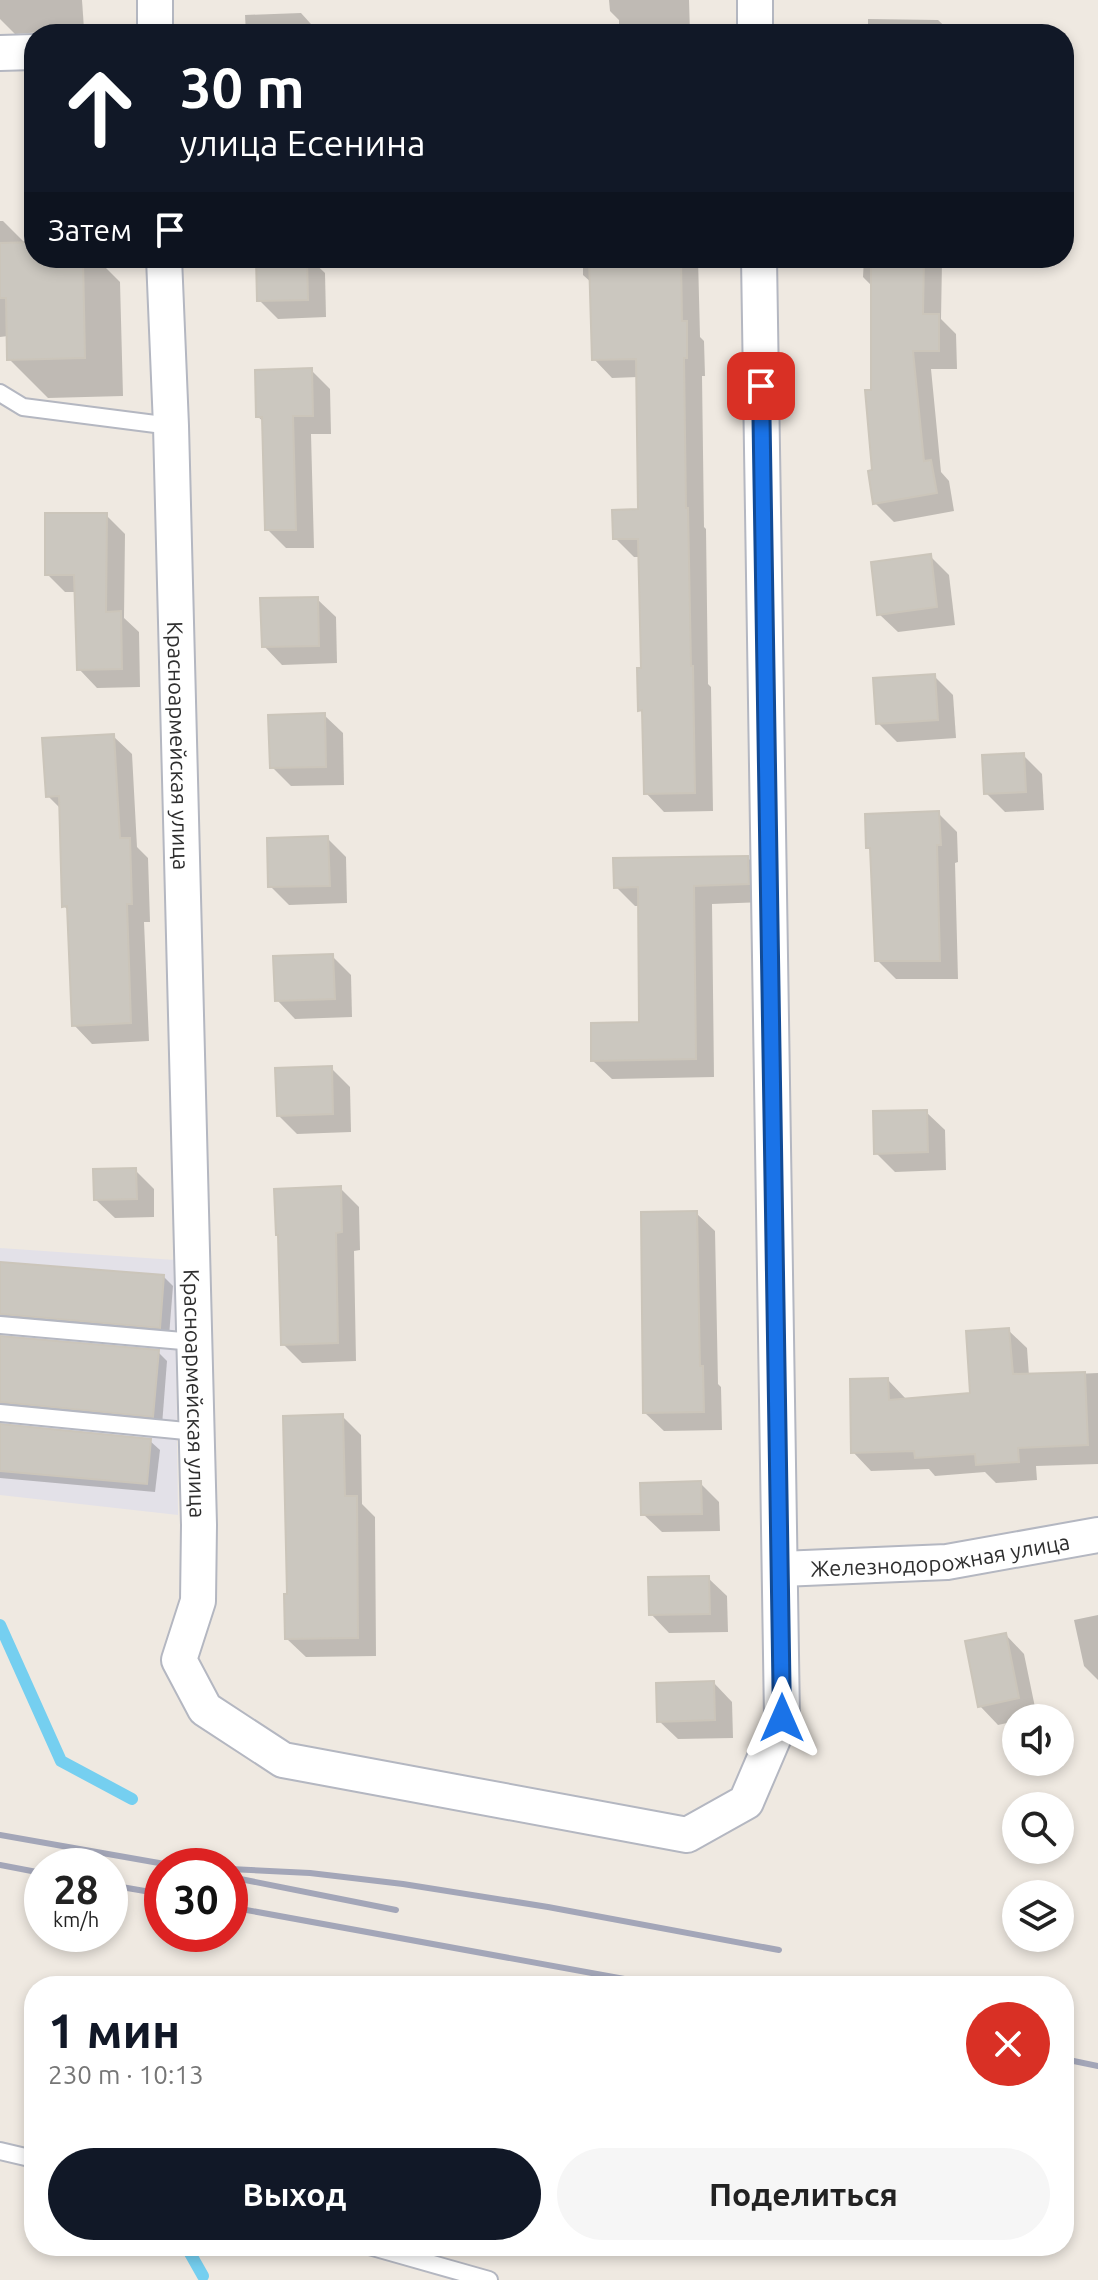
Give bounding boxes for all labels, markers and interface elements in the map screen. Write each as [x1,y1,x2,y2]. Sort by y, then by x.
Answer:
icon: ahead [48,56,152,160]
text: 30 m [180,56,305,119]
text: улица Есенина [180,122,425,163]
icon: arrive [148,208,192,252]
text: Затем [48,213,132,247]
pin [727,352,795,420]
icon: arrive [739,364,783,408]
street label: Красноармейская улица [163,621,195,870]
street label: Красноармейская улица [180,1269,211,1518]
street label: Железнодорожная улица [810,1528,1072,1580]
position arrow [740,1676,824,1760]
map controls [1002,1704,1074,1952]
button: sound [1002,1704,1074,1776]
button: search [1002,1792,1074,1864]
speed limit sign: 30 [144,1848,248,1952]
text: 28 [53,1867,99,1912]
button: layers [1002,1880,1074,1952]
text: km/h [53,1908,99,1931]
button: close [966,2002,1050,2086]
text: 1 мин [48,2003,180,2057]
text: 230 m · 10:13 [48,2060,204,2089]
button: Выход [48,2148,541,2240]
button: Поделиться [557,2148,1050,2240]

